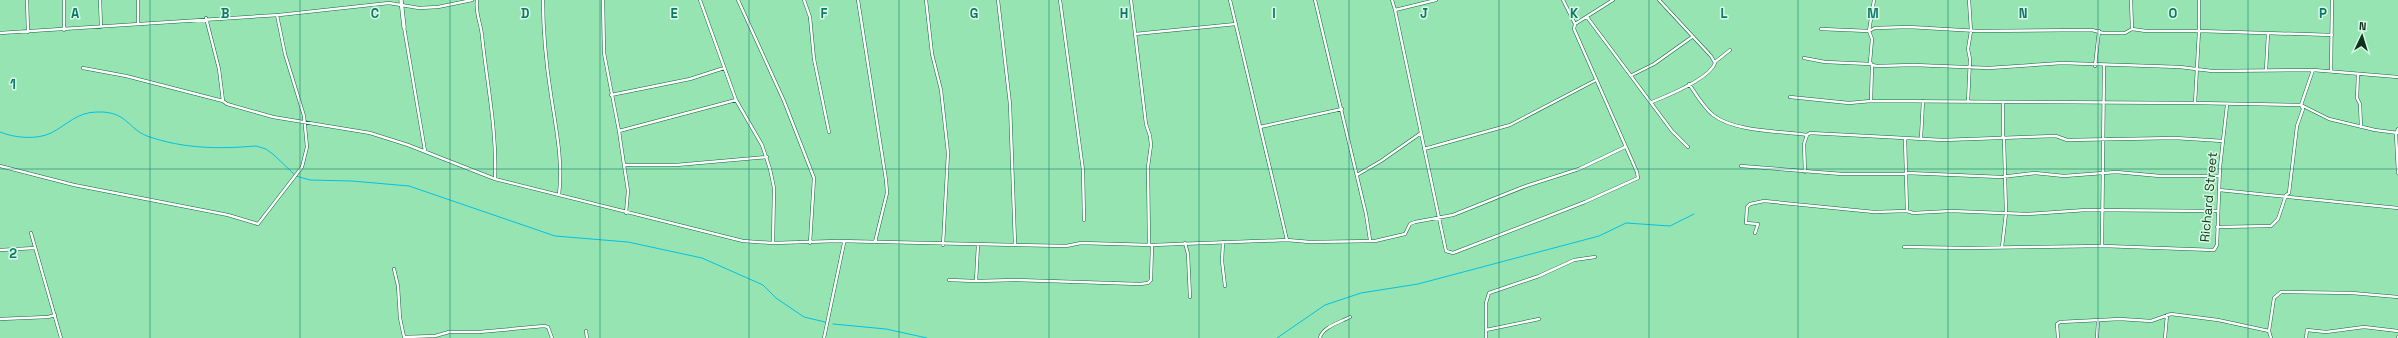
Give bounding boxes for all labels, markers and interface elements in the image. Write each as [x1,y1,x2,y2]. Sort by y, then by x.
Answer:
text: A [71,5,80,22]
text: B [221,5,230,22]
text: C [371,5,379,22]
text: D [521,5,530,22]
text: E [670,5,678,22]
text: F [821,5,828,22]
text: G [970,5,978,22]
text: H [1120,5,1128,22]
text: I [1272,5,1276,22]
text: J [1420,5,1428,22]
text: K [1570,5,1579,22]
text: L [1720,5,1728,22]
text: M [1867,5,1879,22]
text: N [2019,5,2027,22]
text: O [2169,5,2178,22]
text: P [2319,5,2327,22]
north arrow [2342,16,2382,56]
text: N [2359,19,2367,33]
text: 1 [10,76,16,93]
street label: Richard Street [2196,151,2221,243]
text: 2 [9,245,17,262]

